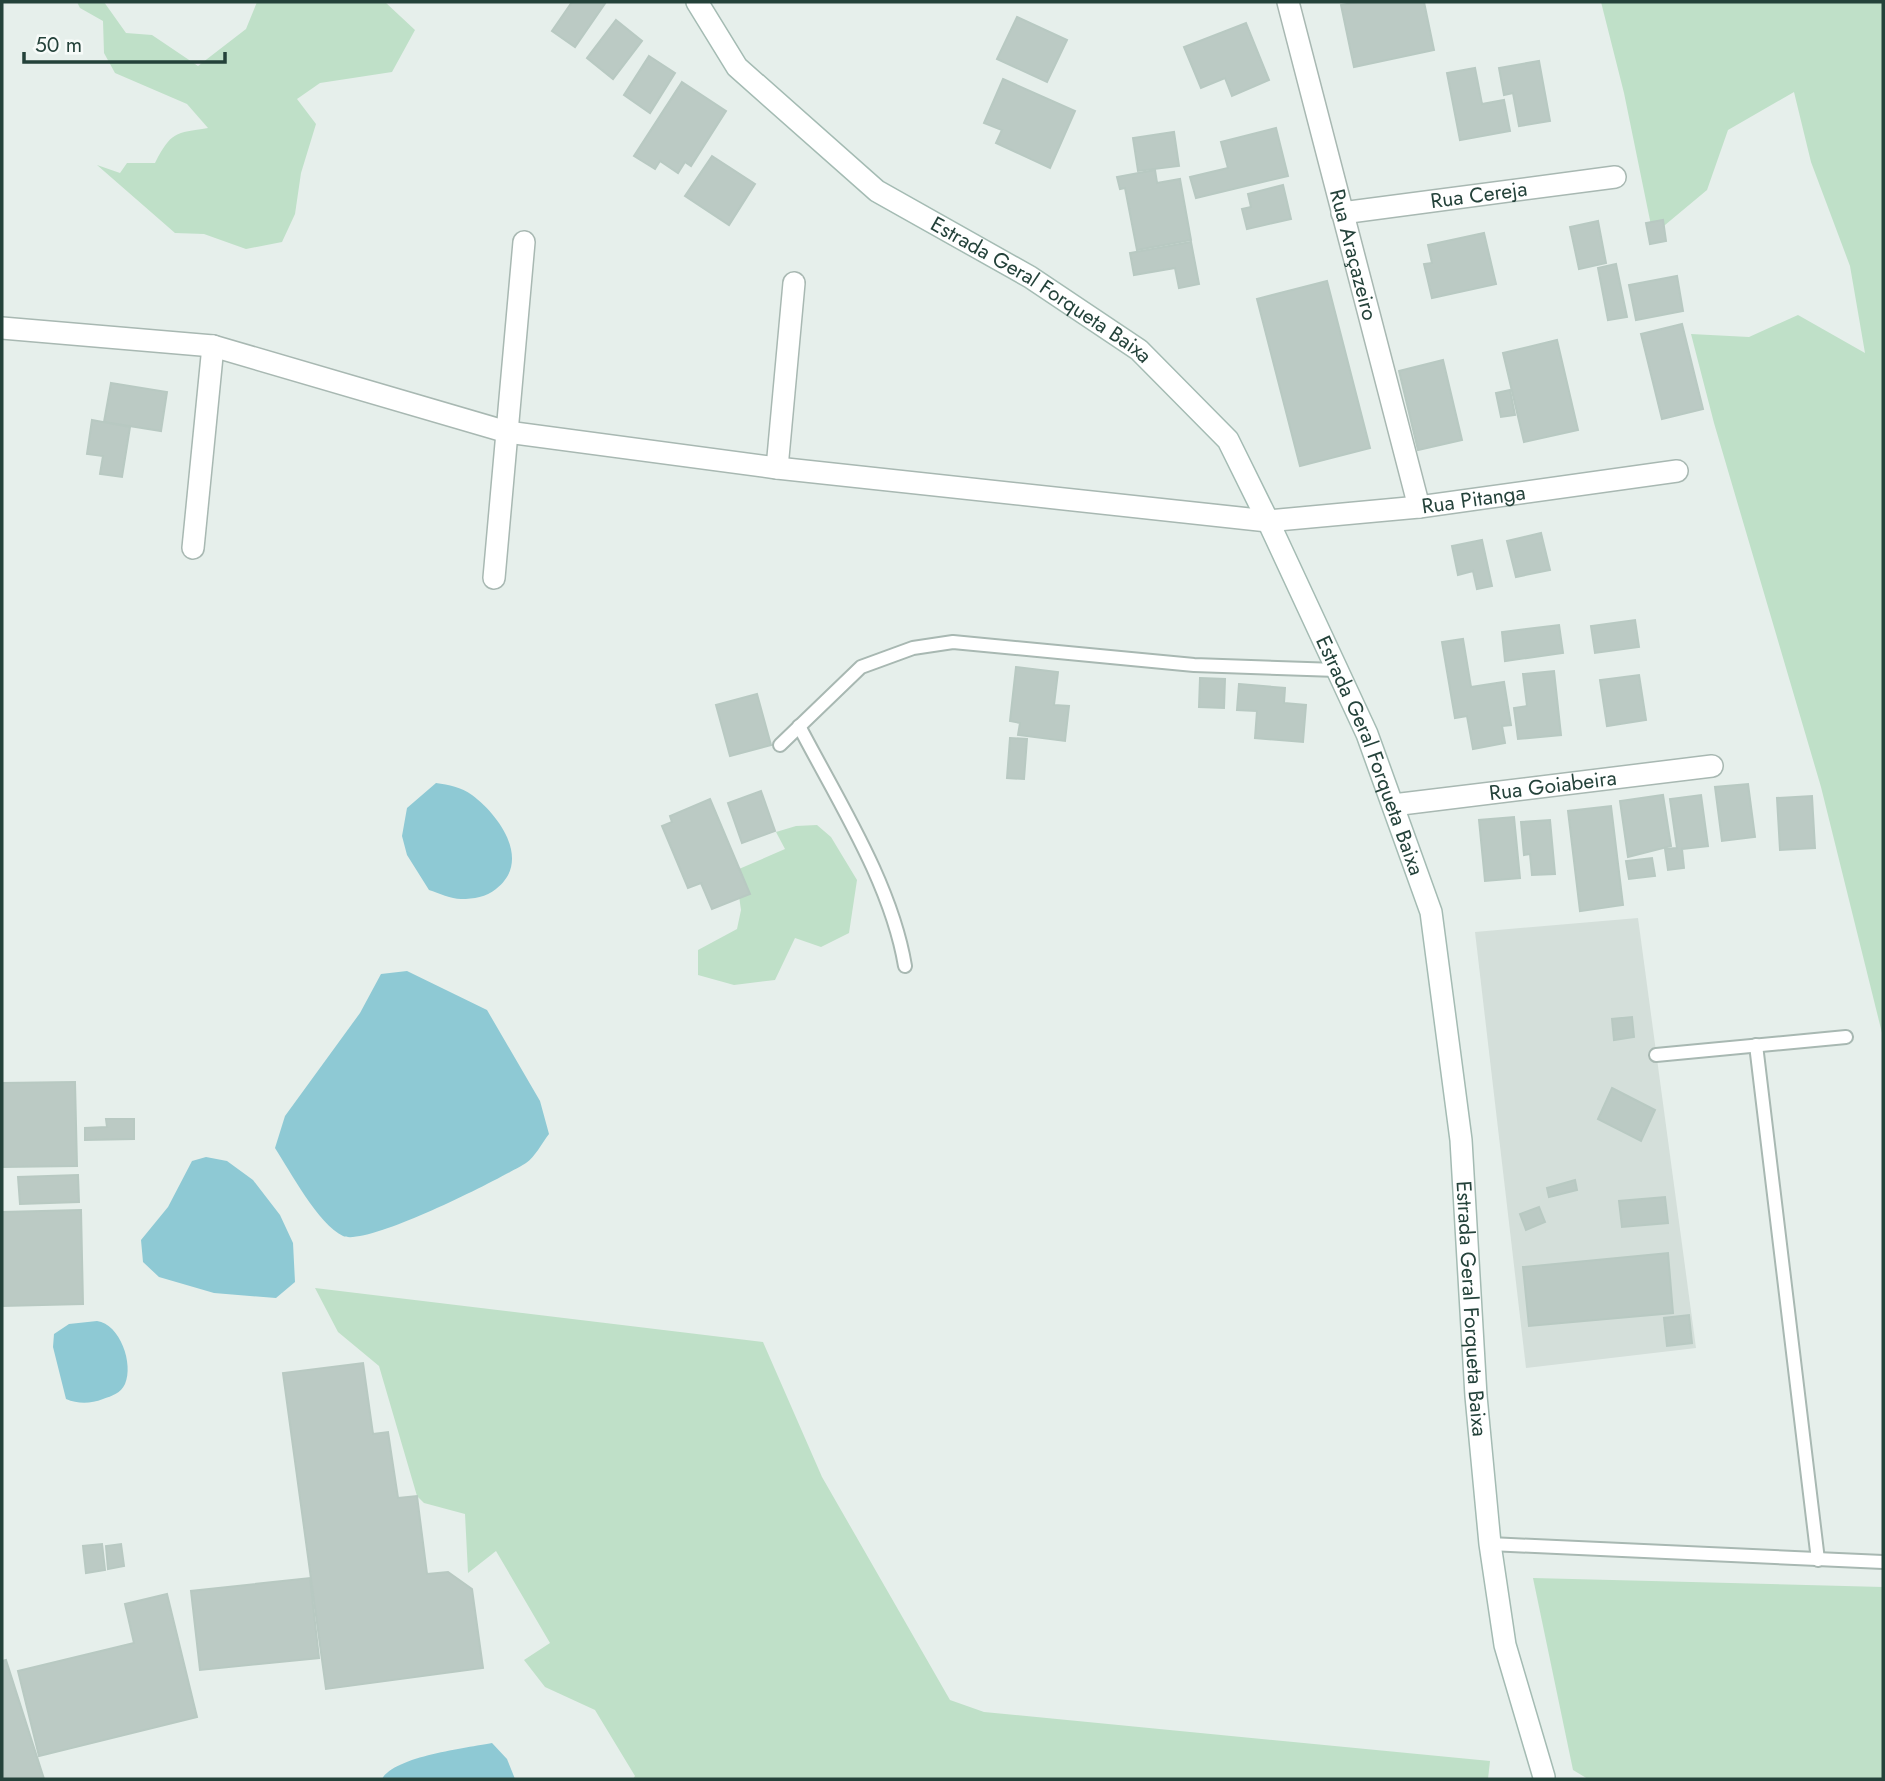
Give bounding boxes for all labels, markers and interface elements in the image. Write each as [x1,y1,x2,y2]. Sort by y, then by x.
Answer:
scale bar [24,21,226,65]
text: 50 m [35,30,82,60]
street label: Rua Cereja [1429,174,1529,216]
street label: Rua Araçazeiro [1322,186,1385,324]
street label: Estrada Geral Forqueta Baixa [925,209,1159,370]
street label: Rua Pitanga [1420,477,1527,521]
street label: Estrada Geral Forqueta Baixa [1308,631,1432,880]
street label: Rua Goiabeira [1487,763,1618,808]
street label: Estrada Geral Forqueta Baixa [1448,1180,1495,1438]

